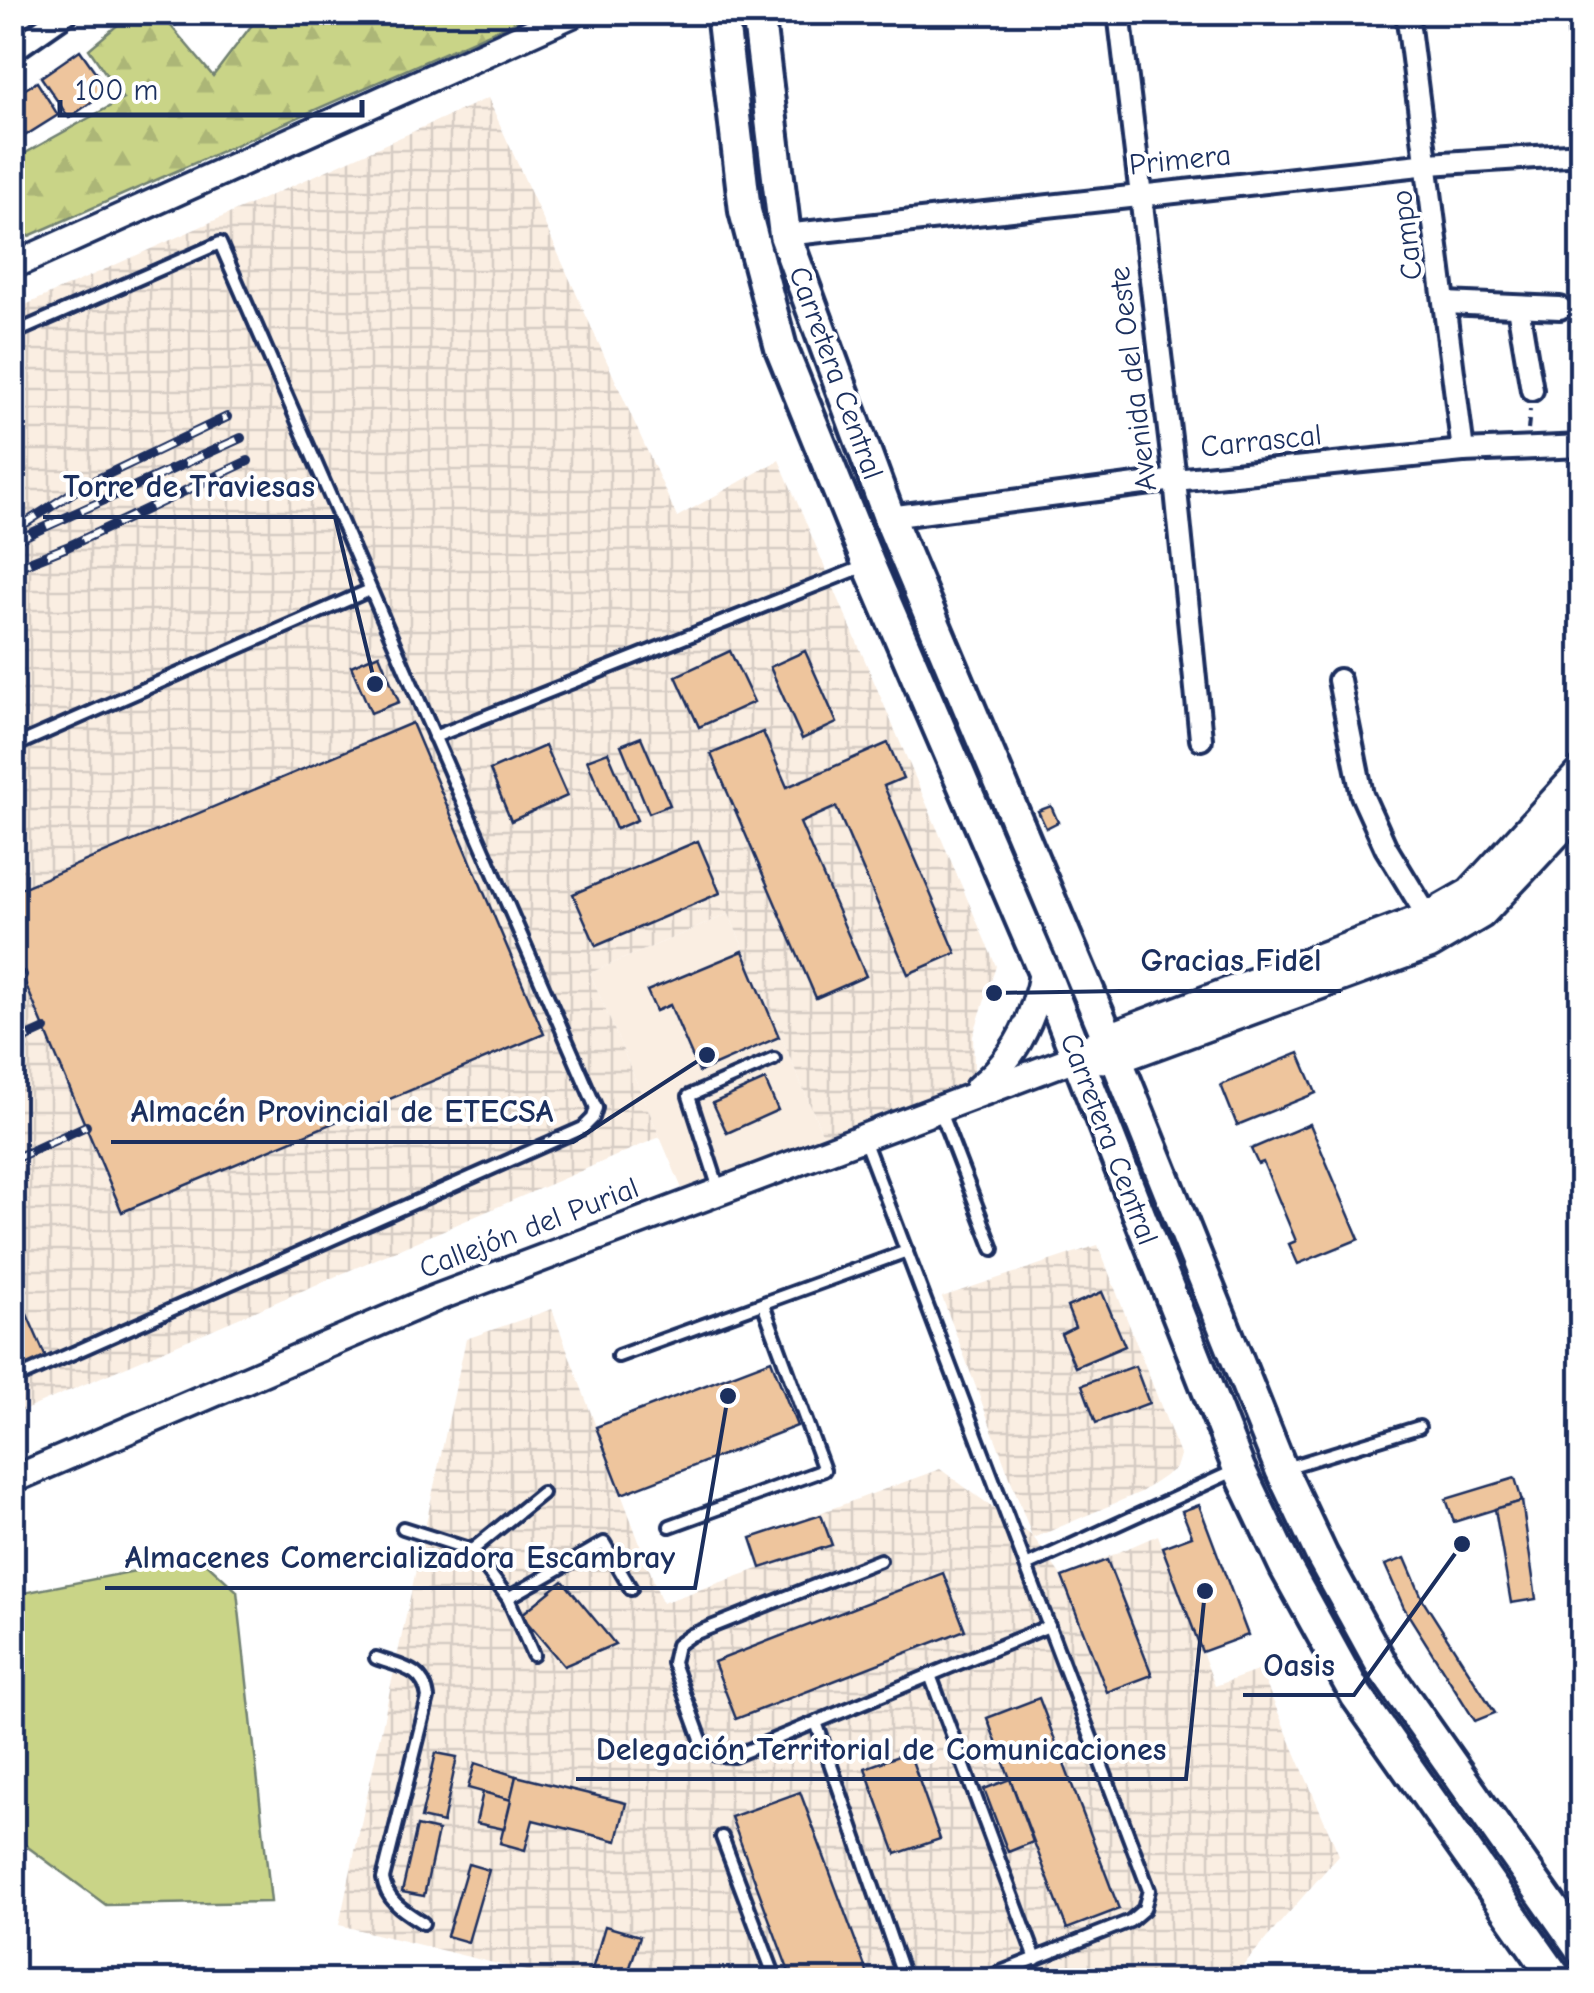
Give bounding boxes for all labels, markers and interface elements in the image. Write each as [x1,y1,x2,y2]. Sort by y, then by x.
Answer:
scale bar [60,55,362,117]
text: 100 m [75,73,158,108]
street label: Primera [1127,137,1233,183]
street label: Campo [1384,188,1430,282]
street label: Carretera Central [781,262,891,484]
street label: Avenida del Oeste [1102,265,1164,493]
street label: Carrascal [1199,417,1323,465]
callout: Torre de Traviesas [43,455,335,517]
text: Torre de Traviesas [63,468,315,505]
callout: Gracias Fidel [1120,929,1341,991]
text: Gracias Fidel [1140,942,1322,979]
street label: Carretera Central [1053,1028,1165,1250]
callout: Almacén Provincial de ETECSA [111,1080,573,1142]
text: Almacén Provincial de ETECSA [131,1093,554,1130]
street label: Callejón del Purial [414,1170,644,1286]
callout: Almacenes Comercializadora Escambray [105,1526,695,1588]
text: Almacenes Comercializadora Escambray [125,1539,675,1576]
callout: Oasis [1243,1633,1354,1695]
text: Oasis [1263,1647,1335,1684]
callout: Delegación Territorial de Comunicaciones [576,1717,1186,1779]
text: Delegación Territorial de Comunicaciones [596,1731,1166,1768]

